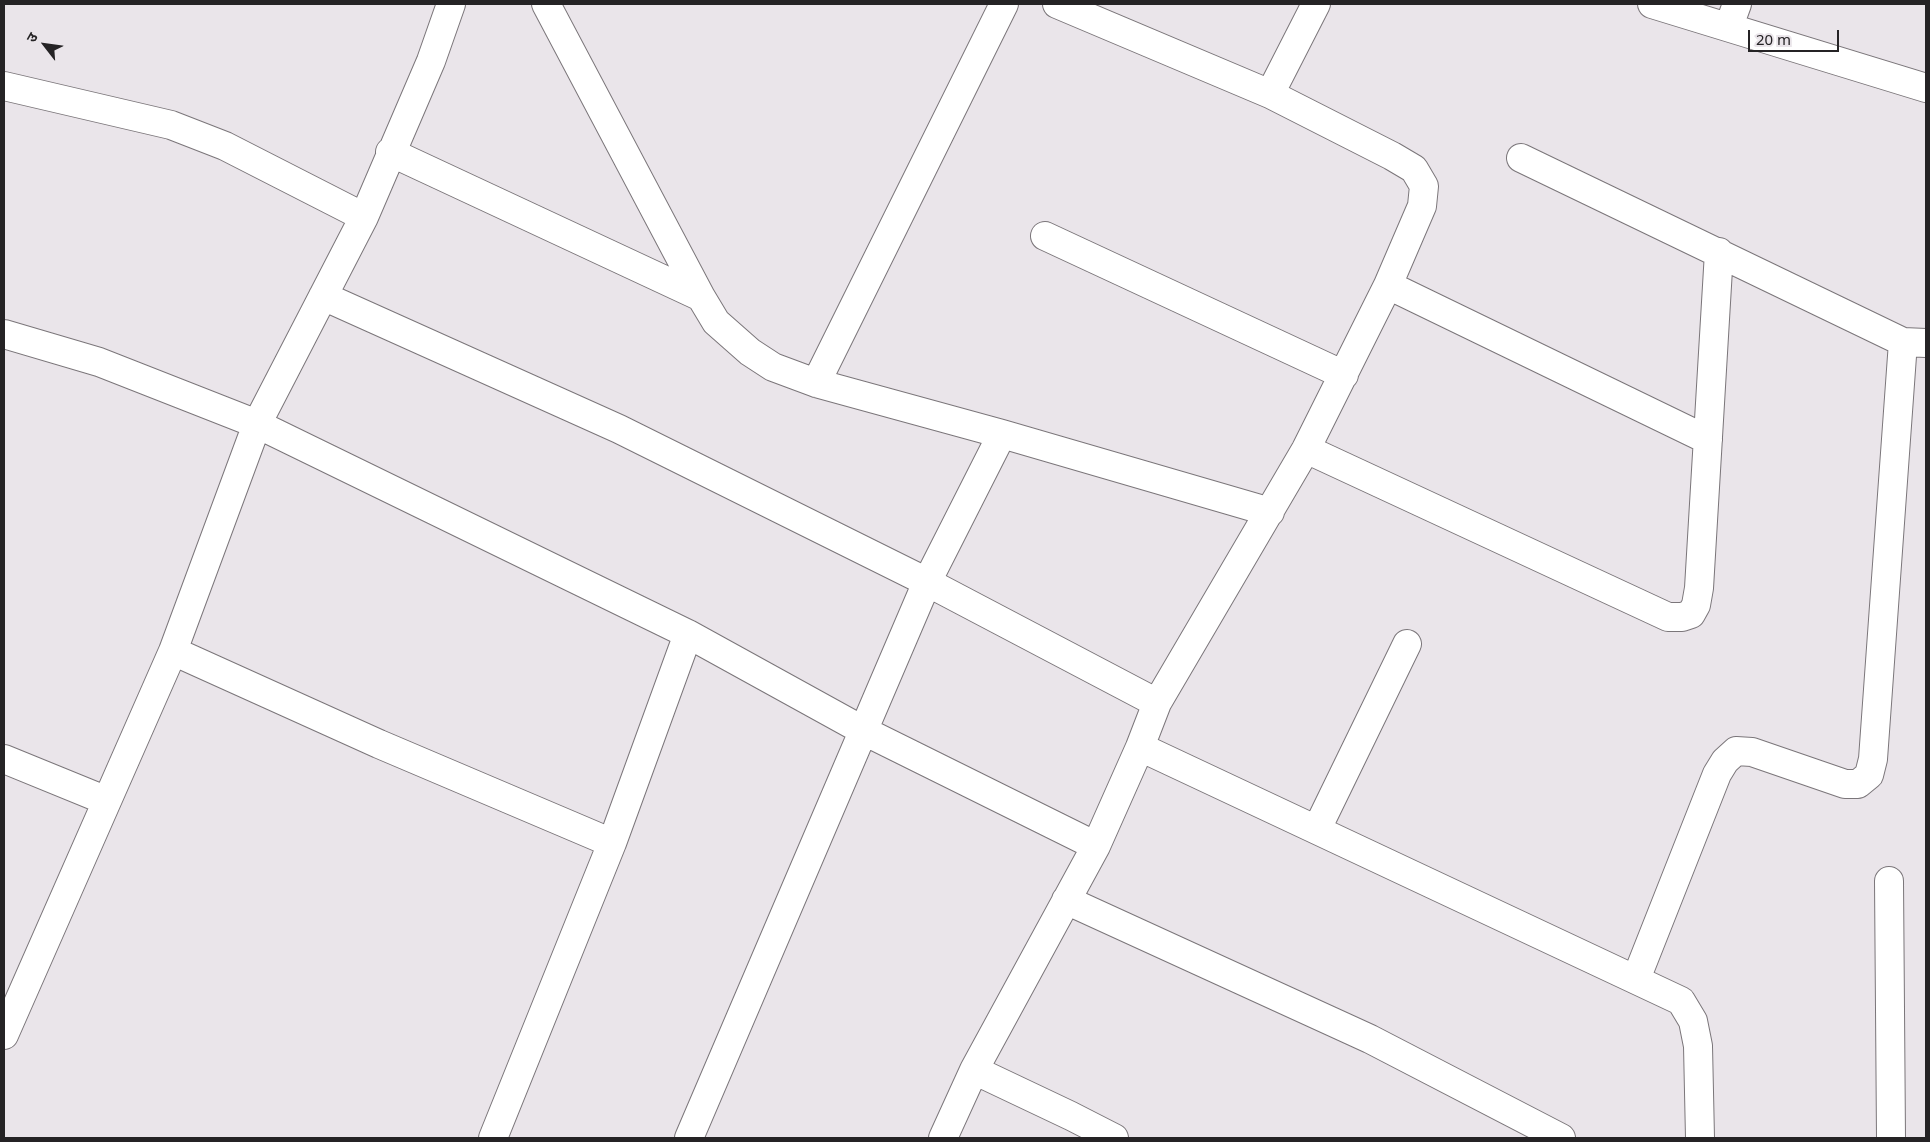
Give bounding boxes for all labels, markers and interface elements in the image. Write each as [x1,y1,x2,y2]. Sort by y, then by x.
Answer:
north arrow [20,20,70,70]
scale bar [1750,20,1841,52]
text: उ [21,29,42,46]
text: 20 m [1756,29,1791,49]

